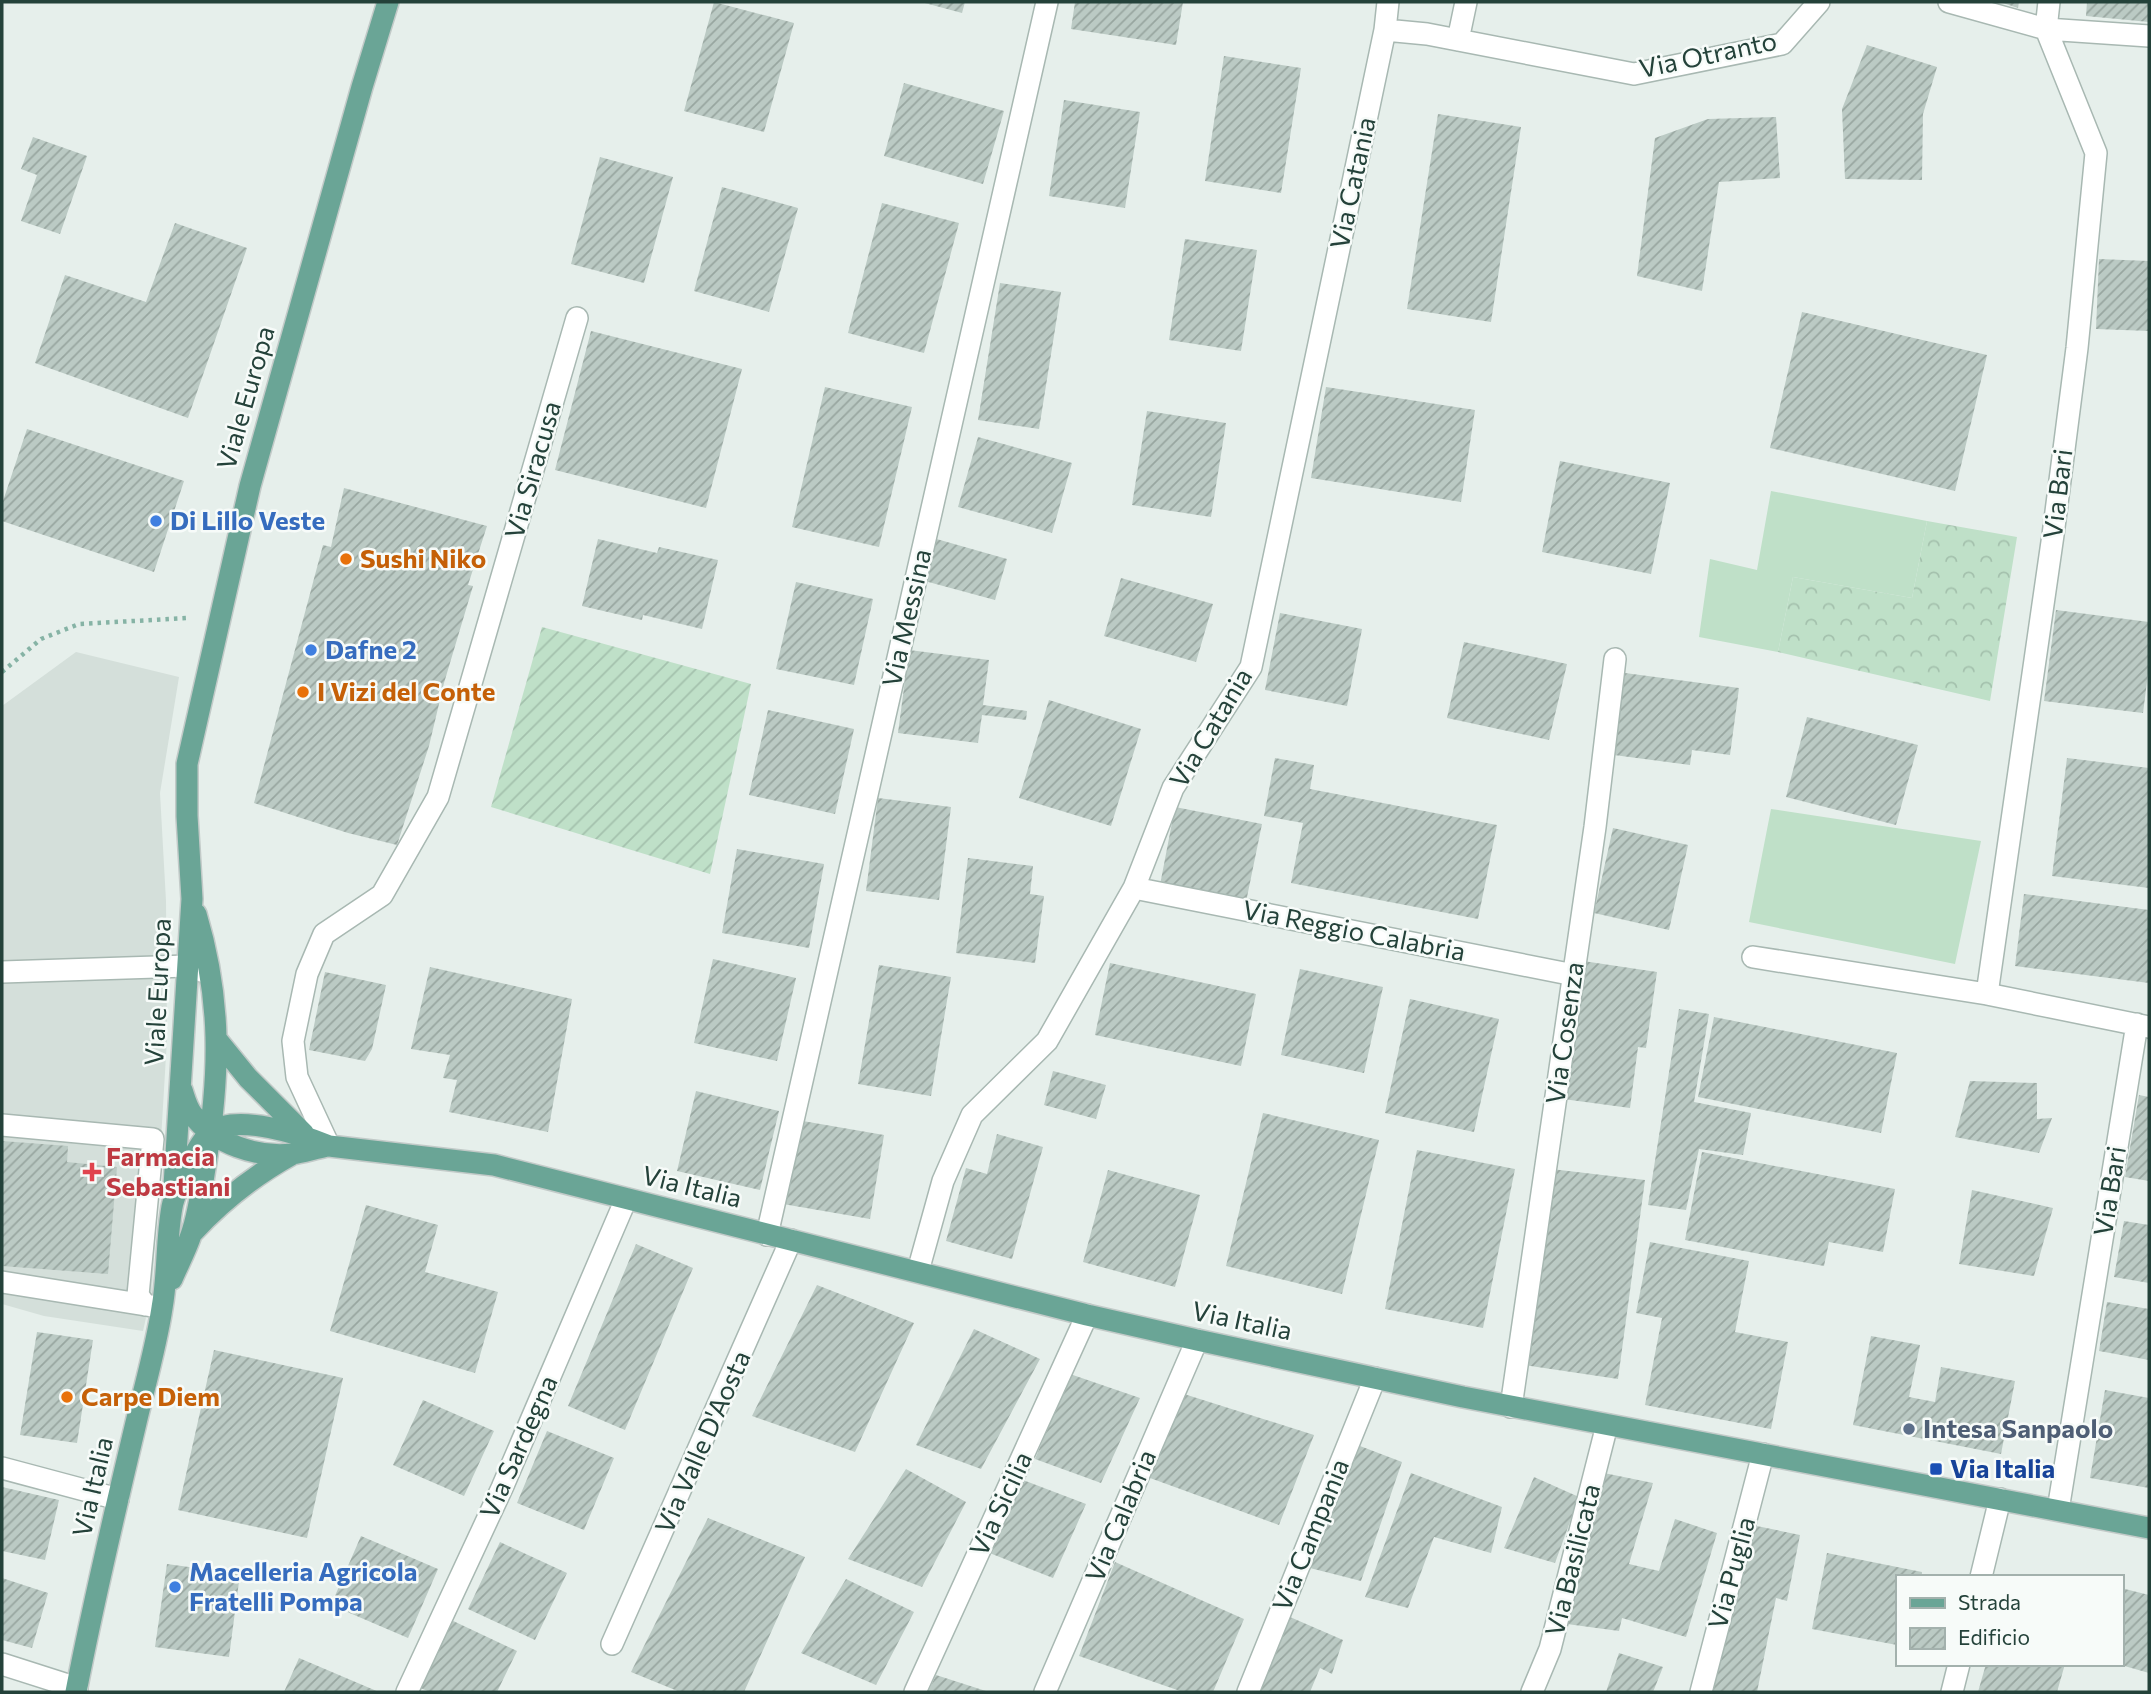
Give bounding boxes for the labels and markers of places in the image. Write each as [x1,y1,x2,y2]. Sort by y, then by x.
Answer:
place label: Di Lillo Veste [170,504,325,535]
marker: Di Lillo Veste [148,513,164,529]
place label: Sushi Niko [360,542,486,573]
marker: Sushi Niko [338,551,354,567]
place label: Dafne 2 [325,633,417,664]
marker: Dafne 2 [303,642,319,658]
place label: I Vizi del Conte [317,675,495,706]
marker: I Vizi del Conte [295,684,311,700]
place label: Farmacia Sebastiani [106,1140,231,1201]
marker: Farmacia Sebastiani [84,1164,100,1180]
place label: Carpe Diem [81,1380,220,1411]
marker: Carpe Diem [59,1389,75,1405]
place label: Intesa Sanpaolo [1923,1412,2113,1443]
marker: Intesa Sanpaolo [1901,1421,1917,1437]
place label: Via Italia [1950,1452,2055,1483]
marker: Via Italia [1928,1461,1944,1477]
place label: Macelleria Agricola Fratelli Pompa [189,1555,417,1616]
marker: Macelleria Agricola Fratelli Pompa [167,1579,183,1595]

